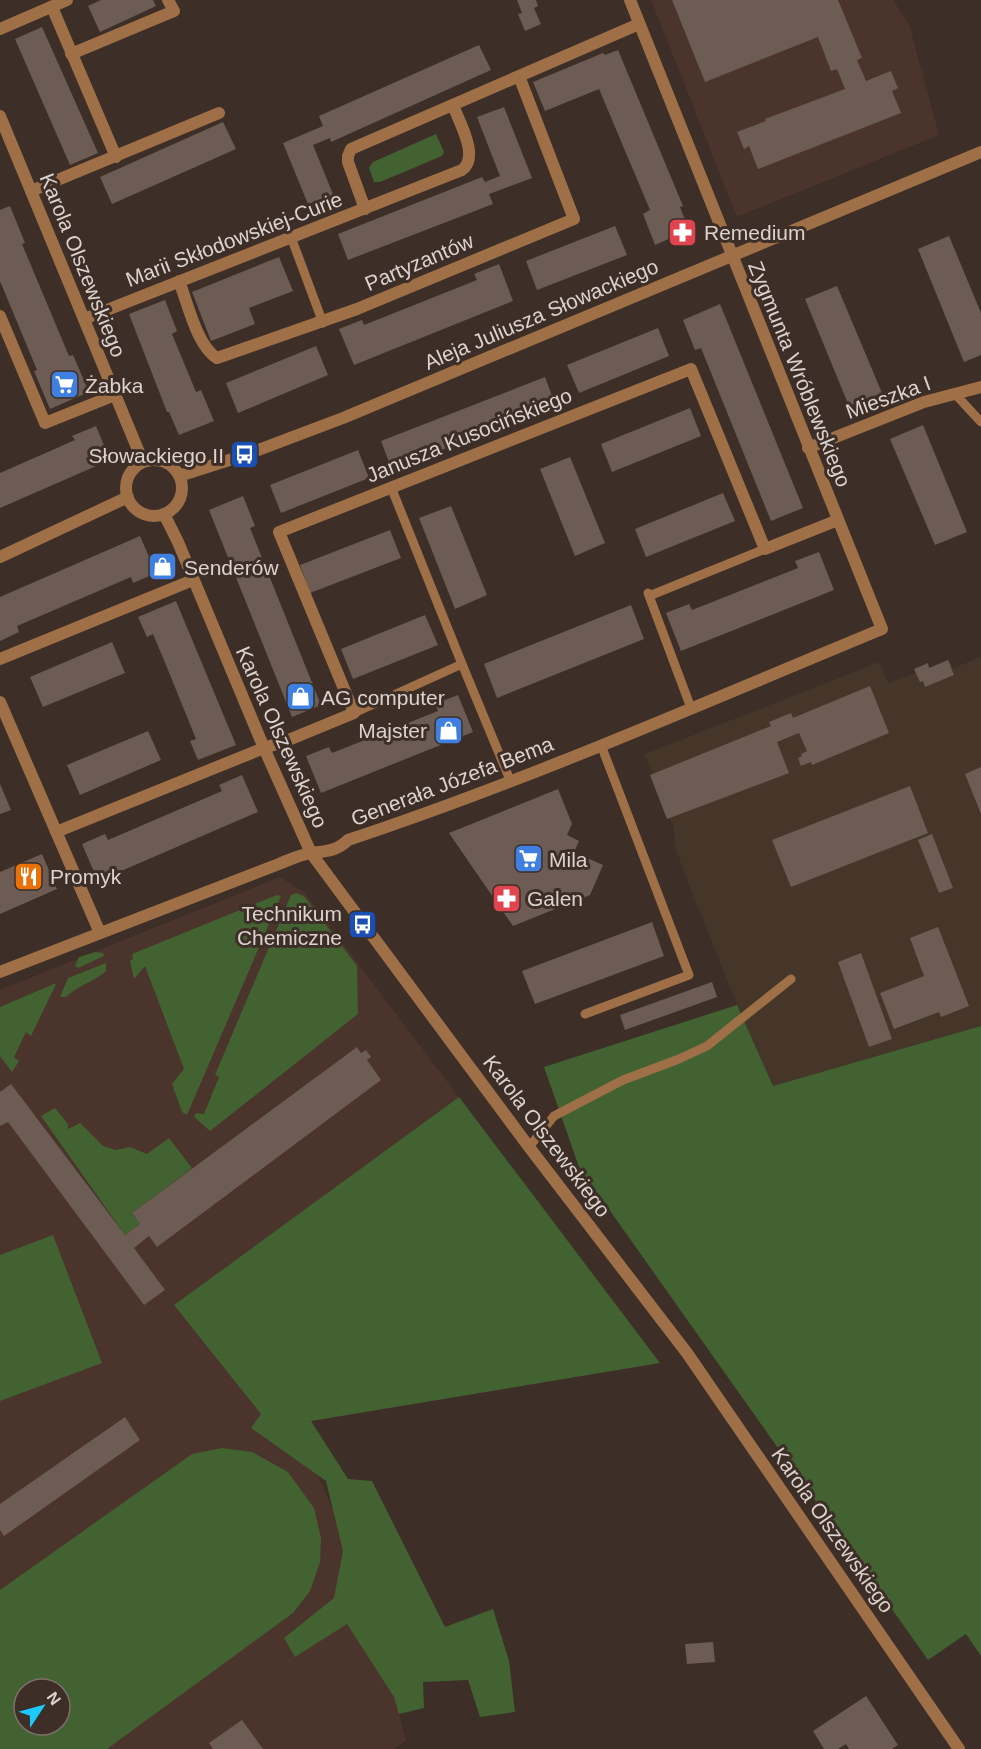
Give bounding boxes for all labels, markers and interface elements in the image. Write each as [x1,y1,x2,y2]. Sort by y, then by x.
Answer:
street label: Karola Olszewskiego [36,170,130,360]
street label: Marii Skłodowskiej-Curie [123,187,345,291]
pharmacy icon: Remedium [667,216,699,248]
place label: Remedium [704,221,806,244]
street label: Partyzantów [361,229,477,295]
street label: Aleja Juliusza Słowackiego [420,254,662,374]
street label: Zygmunta Wróblewskiego [744,258,856,490]
supermarket icon: Żabka [48,369,80,401]
street label: Mieszka I [842,371,934,423]
place label: Żabka [85,374,144,397]
street label: Janusza Kusocińskiego [363,383,575,487]
bus stop icon: Słowackiego II [229,439,261,471]
place label: Słowackiego II [89,444,224,467]
shop icon: Senderów [147,551,179,583]
place label: Senderów [184,556,279,579]
street label: Karola Olszewskiego [232,643,332,831]
shop icon: AG computer [284,681,316,713]
place label: AG computer [321,686,445,709]
shop icon: Majster [432,714,464,746]
place label: Majster [358,719,427,742]
street label: Generała Józefa Bema [348,732,557,830]
supermarket icon: Mila [512,843,544,875]
place label: Mila [549,848,588,871]
restaurant icon: Promyk [13,860,45,892]
place label: Promyk [50,865,122,888]
pharmacy icon: Galen [490,882,522,914]
place label: Galen [527,887,583,910]
place label: Technikum Chemiczne [237,902,342,949]
bus stop icon: Technikum Chemiczne [347,909,379,941]
street label: Karola Olszewskiego [479,1051,615,1221]
street label: Karola Olszewskiego [767,1443,899,1617]
north arrow [12,1677,72,1737]
text: N [43,1689,64,1708]

